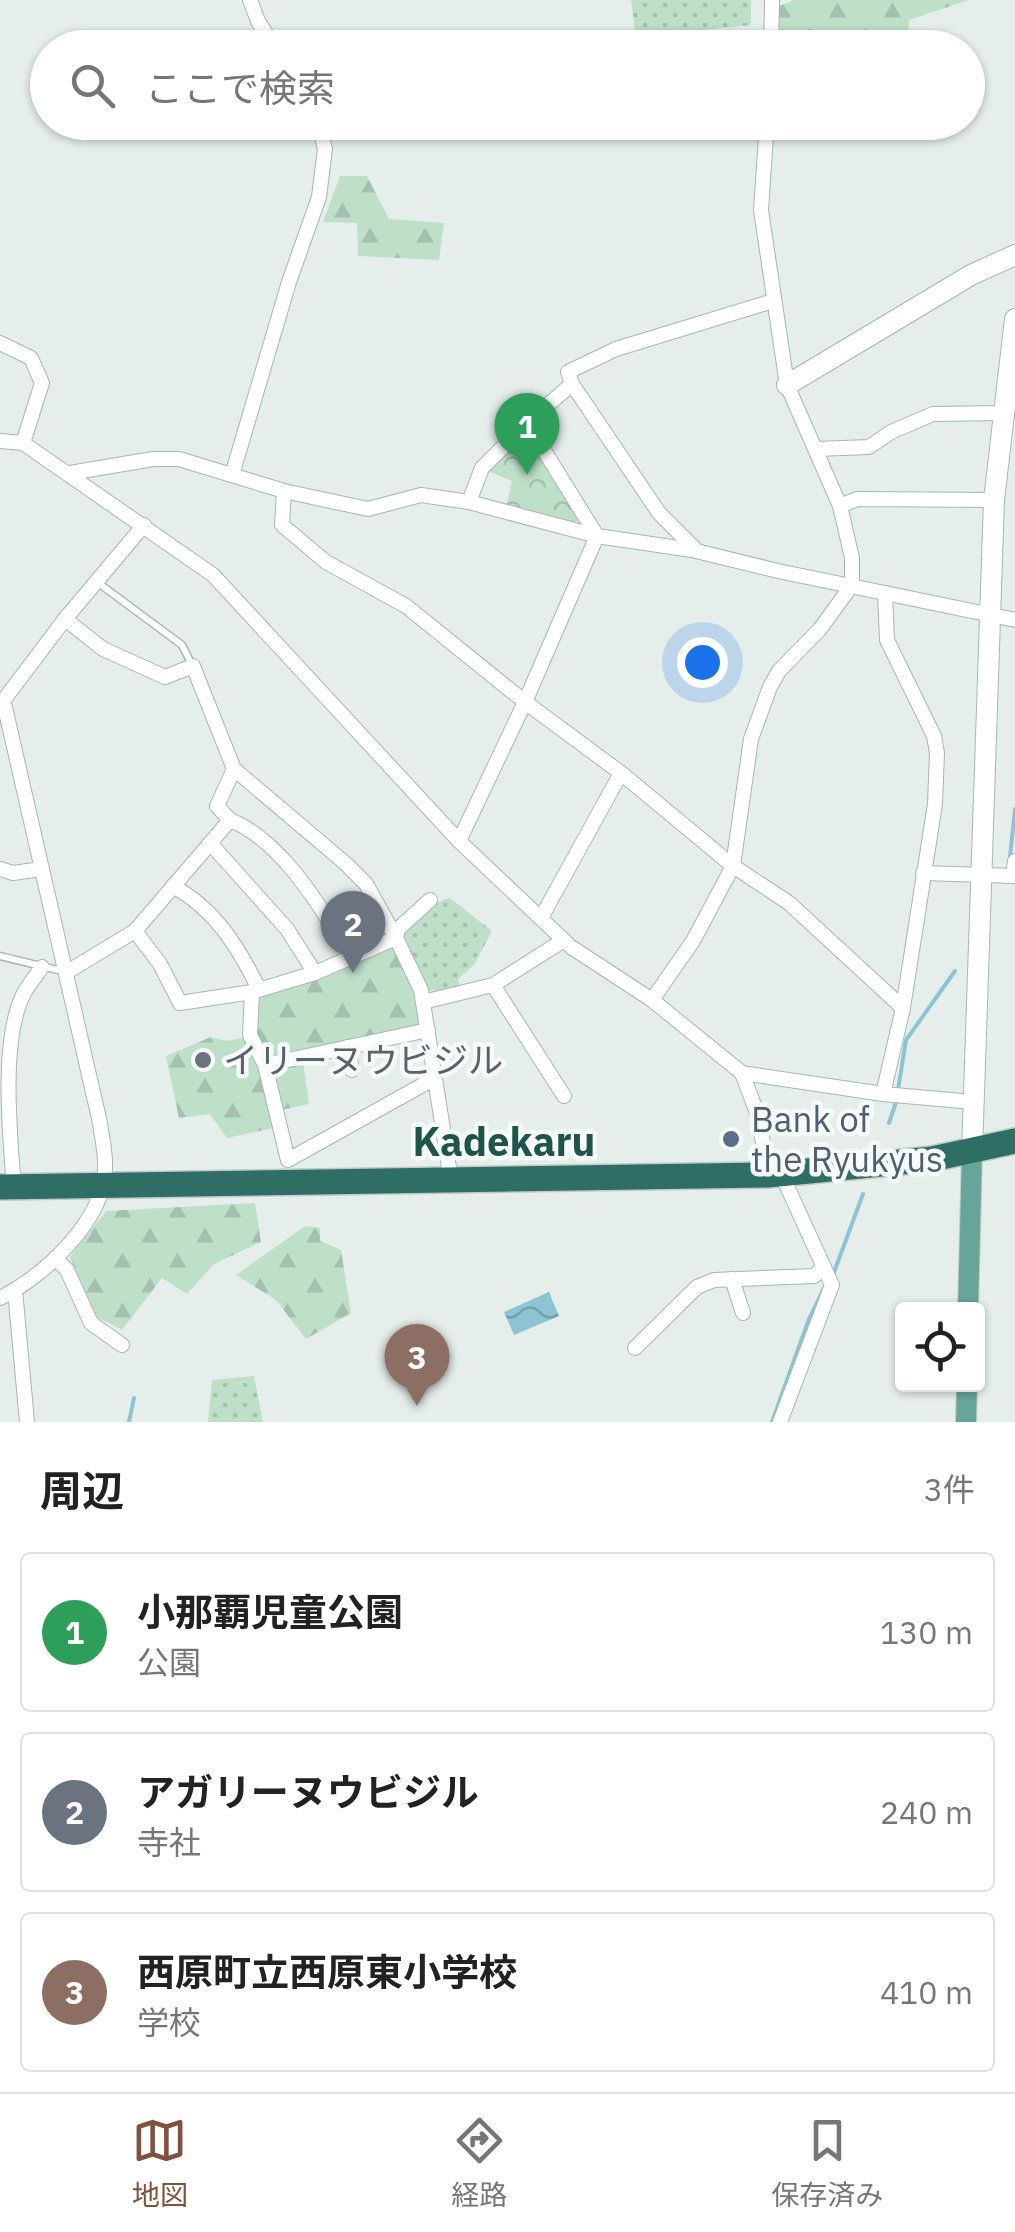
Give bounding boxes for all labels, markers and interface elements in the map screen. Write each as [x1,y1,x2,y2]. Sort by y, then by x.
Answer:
search box [30,30,985,140]
icon: search [65,58,120,113]
text: ここで検索 [145,63,335,112]
pin: 1 [494,392,560,475]
your location [677,637,728,688]
pin: 2 [320,890,386,973]
place label: イリーヌウビジル [223,1037,503,1083]
marker: イリーヌウビジル [192,1049,214,1071]
place label: Bank of the Ryukyus [751,1096,943,1182]
district label: Kadekaru [413,1115,595,1167]
marker: Bank of the Ryukyus [720,1128,742,1150]
map controls [895,1302,985,1392]
button: locate [895,1302,985,1392]
pin: 3 [384,1324,450,1406]
text: 周辺 [40,1463,124,1518]
text: 3件 [924,1468,975,1510]
text: 小那覇児童公園 [137,1587,403,1636]
text: 1 [65,1611,84,1653]
text: 130 m [880,1611,973,1653]
text: 公園 [137,1641,201,1683]
text: アガリーヌウビジル [137,1767,479,1816]
text: 2 [65,1791,84,1833]
text: 240 m [880,1791,973,1833]
text: 寺社 [137,1821,201,1863]
text: 西原町立西原東小学校 [137,1947,517,1996]
text: 3 [65,1971,84,2013]
text: 410 m [880,1971,973,2013]
text: 学校 [137,2001,201,2043]
tab: 地図 [132,2113,188,2213]
tab: 経路 [451,2113,507,2213]
tab: 保存済み [771,2113,883,2213]

